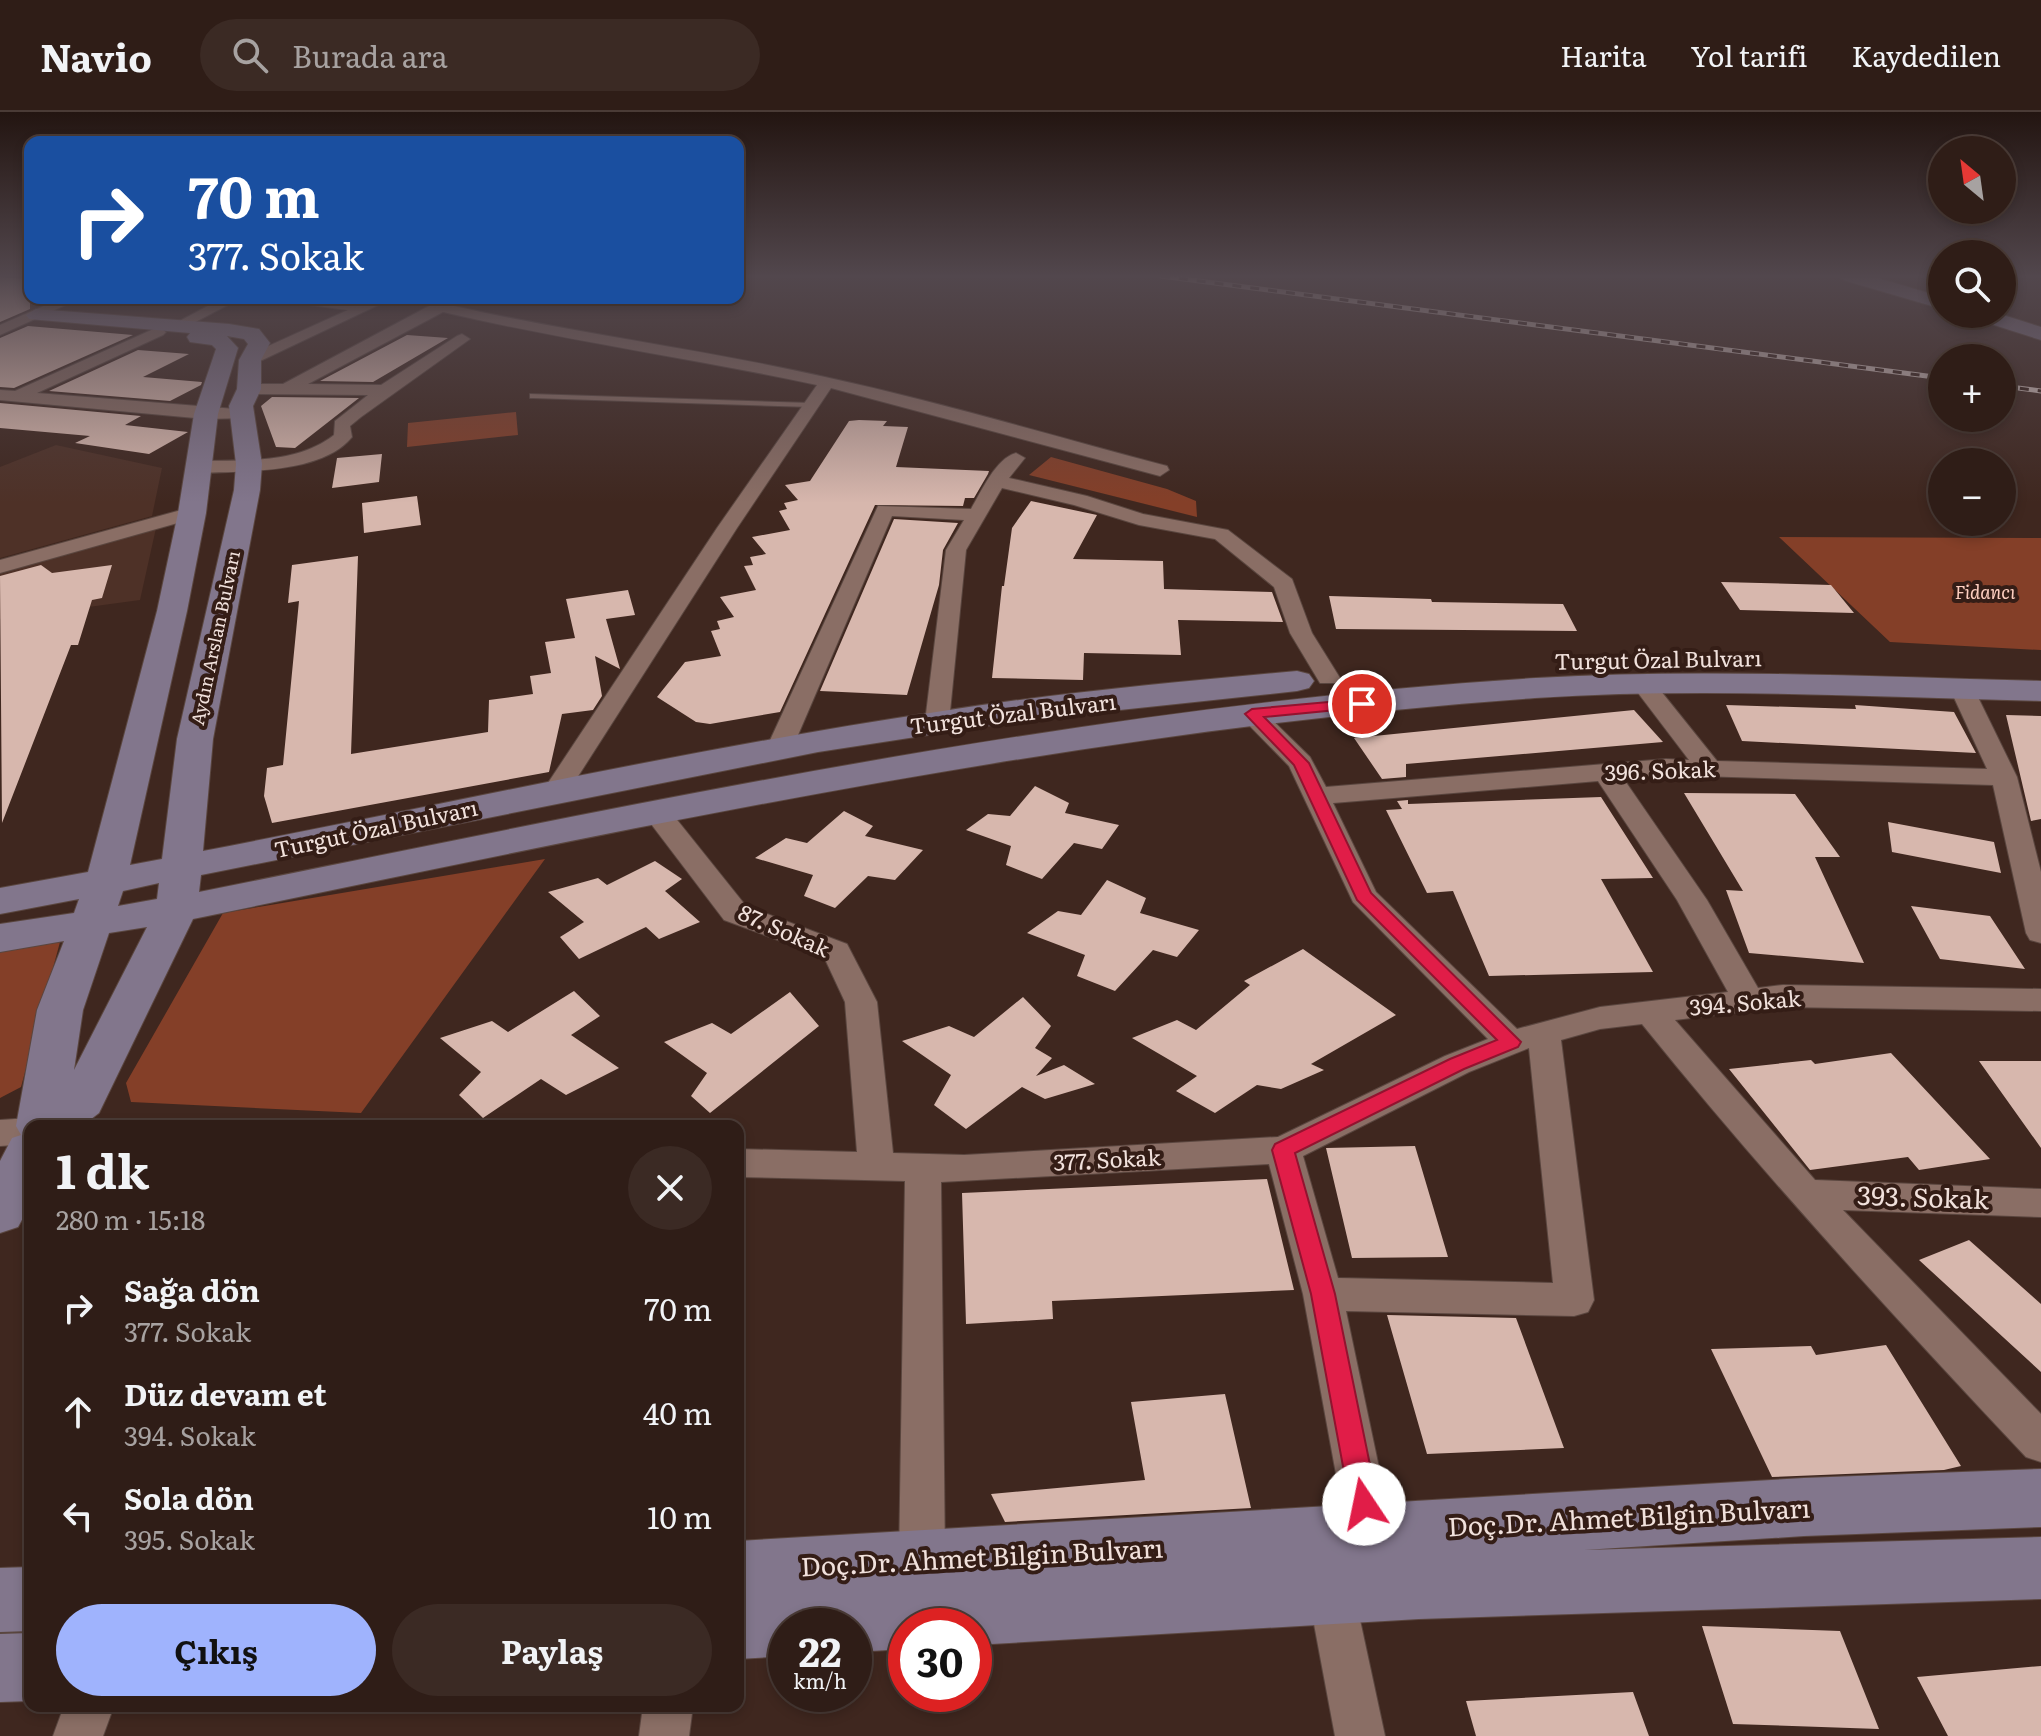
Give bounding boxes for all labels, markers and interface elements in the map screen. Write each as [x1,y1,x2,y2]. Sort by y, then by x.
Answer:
search box [200,19,760,91]
text: Navio [40,27,152,84]
icon: search [228,33,272,77]
text: Burada ara [292,33,448,77]
text: Harita [1560,34,1647,76]
text: Yol tarifi [1691,34,1807,76]
text: Kaydedilen [1851,34,2001,76]
north arrow [1928,136,2016,224]
map controls [1928,136,2016,536]
text: 70 m [188,152,320,235]
icon: right [56,168,160,272]
text: 377. Sokak [188,228,364,281]
button: search [1928,240,2016,328]
button: + [1928,344,2016,432]
button: − [1928,448,2016,536]
street label: Aydın Arslan Bulvarı [183,548,246,727]
park label: Fidancı [1955,578,2016,605]
street label: Turgut Özal Bulvarı [1554,640,1762,677]
pin [1328,670,1396,738]
icon: arrive [1340,682,1384,726]
street label: Turgut Özal Bulvarı [908,684,1118,742]
street label: 396. Sokak [1604,751,1717,788]
street label: Turgut Özal Bulvarı [271,790,480,865]
street label: 87. Sokak [734,895,836,965]
street label: 394. Sokak [1688,980,1803,1023]
text: 1 dk [56,1133,149,1204]
street label: 377. Sokak [1052,1139,1162,1178]
button: close [628,1146,712,1230]
street label: 393. Sokak [1857,1174,1991,1217]
text: 280 m · 15:18 [56,1199,205,1238]
text: Sağa dön [124,1267,260,1311]
icon: right [56,1286,100,1330]
text: 70 m [644,1286,712,1330]
text: 377. Sokak [124,1311,251,1350]
text: Düz devam et [124,1371,327,1415]
icon: ahead [56,1390,100,1434]
text: 40 m [643,1390,712,1434]
text: 394. Sokak [124,1415,256,1454]
position arrow [1322,1462,1406,1546]
text: Sola dön [124,1475,254,1519]
street label: Doç.Dr. Ahmet Bilgin Bulvarı [1447,1487,1811,1544]
icon: left [56,1494,100,1538]
text: 10 m [647,1494,712,1538]
text: 395. Sokak [124,1519,255,1558]
street label: Doç.Dr. Ahmet Bilgin Bulvarı [800,1527,1164,1584]
button: Çıkış [56,1604,376,1696]
button: Paylaş [392,1604,712,1696]
speed limit sign: 30 [888,1608,992,1712]
text: 22 [799,1620,841,1679]
text: km/h [793,1665,847,1695]

